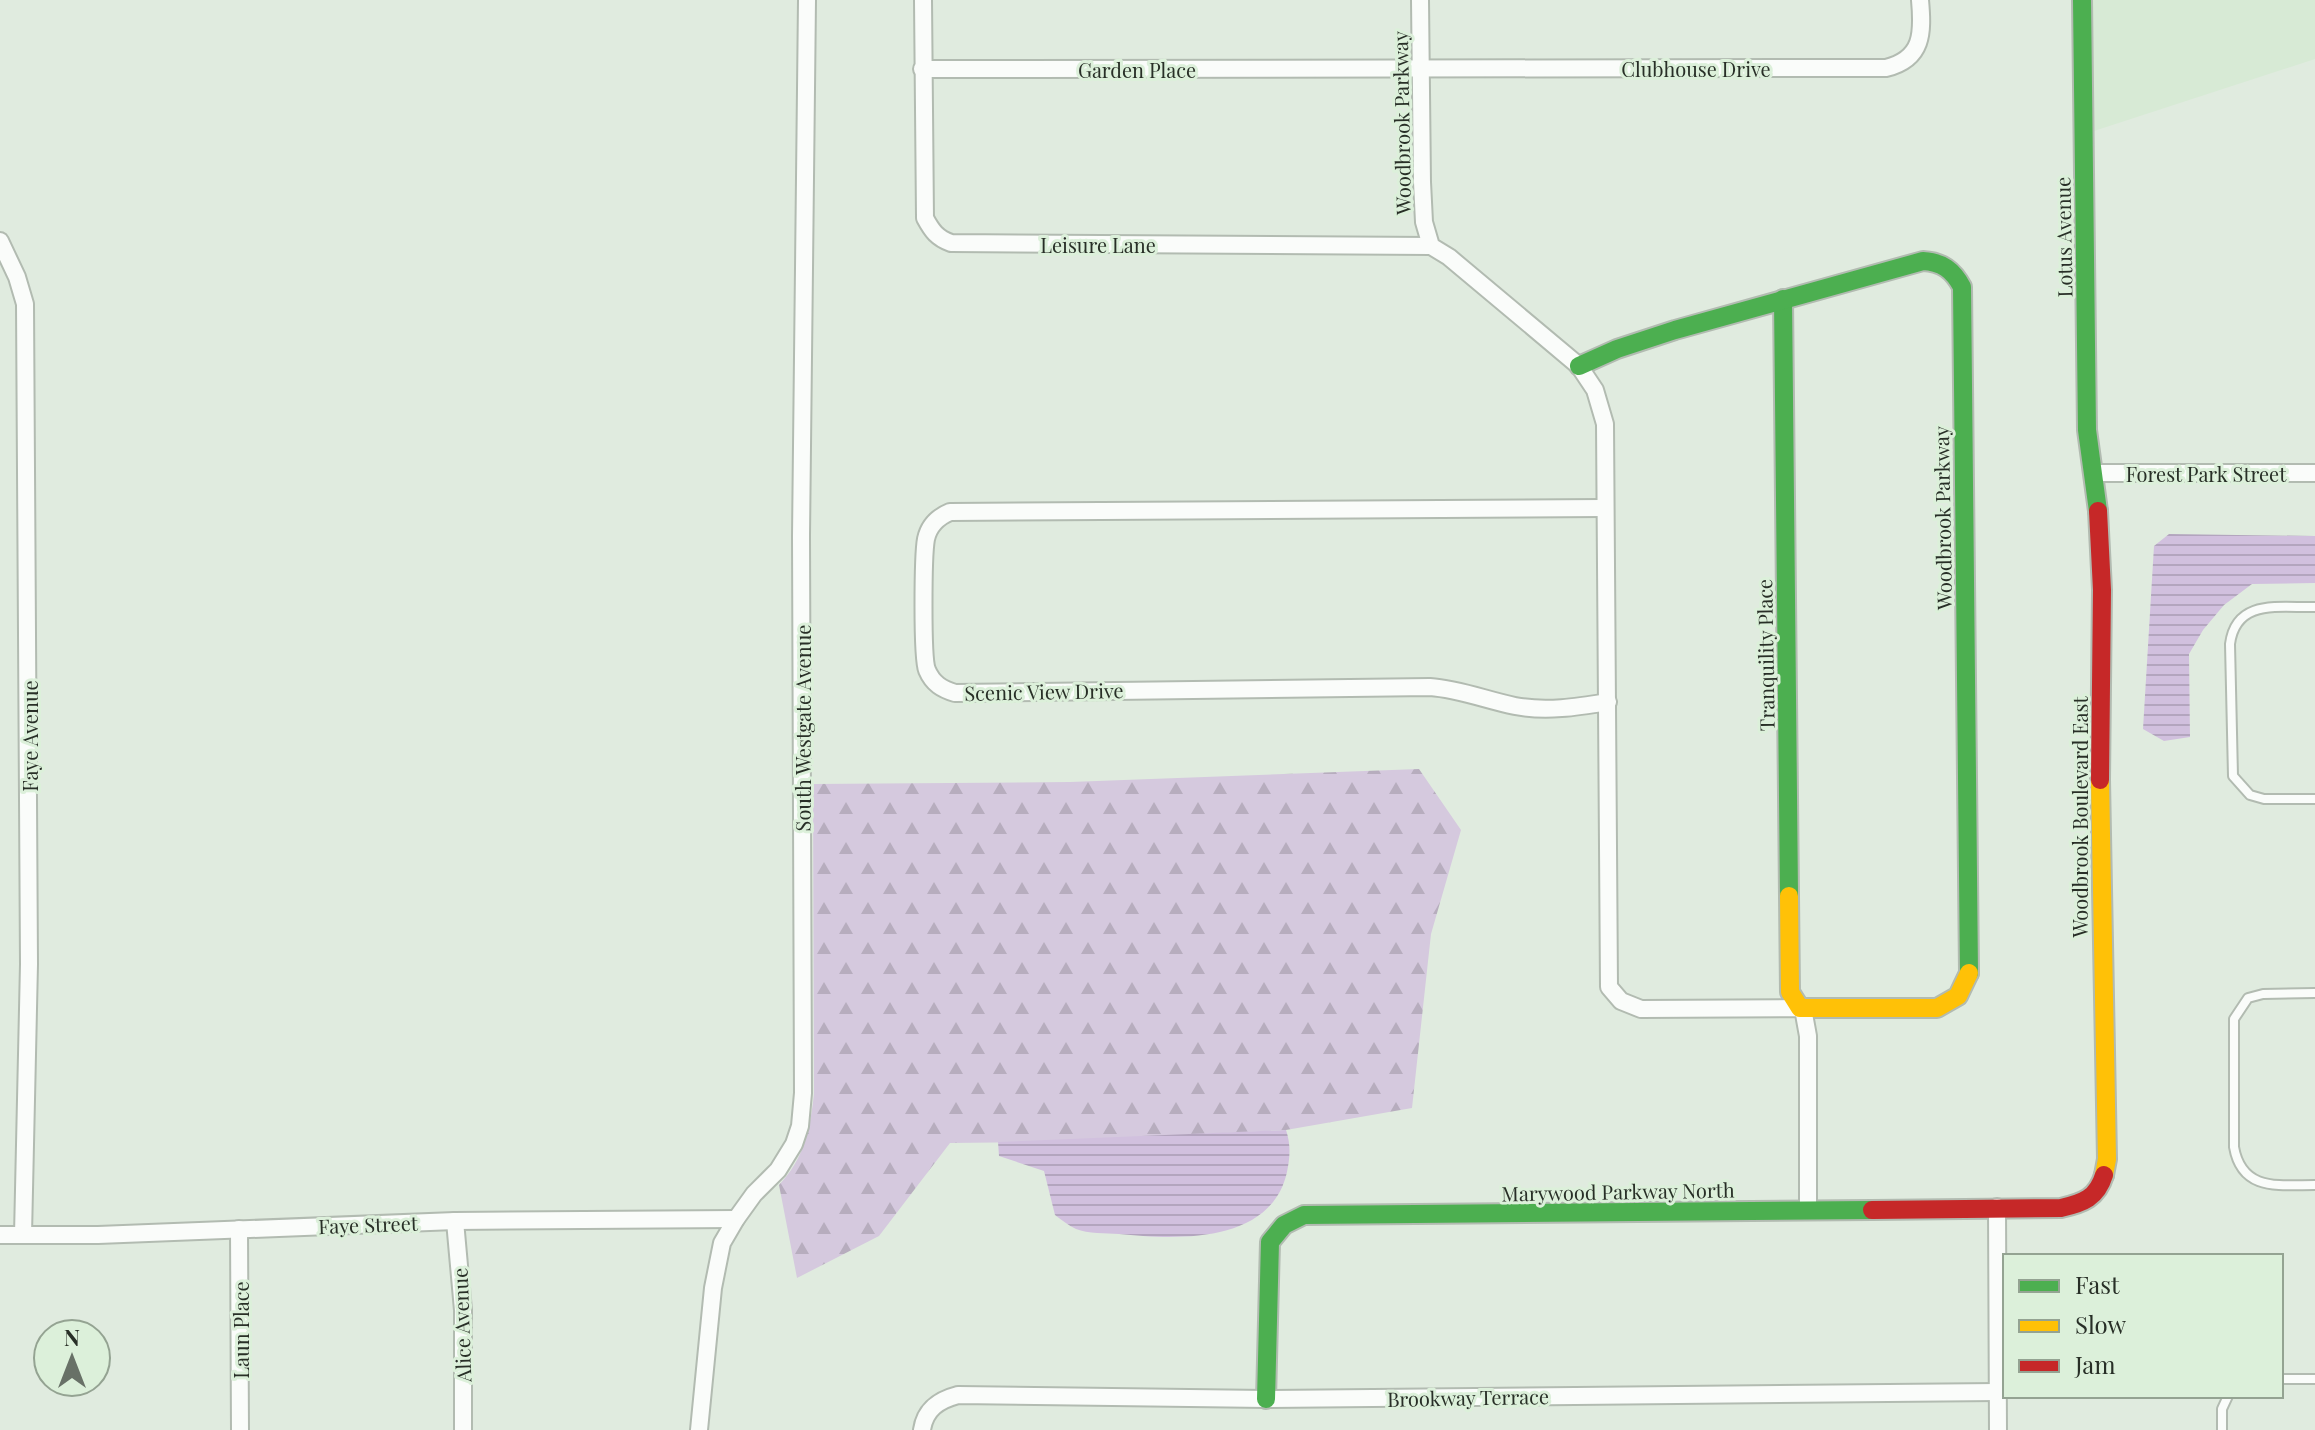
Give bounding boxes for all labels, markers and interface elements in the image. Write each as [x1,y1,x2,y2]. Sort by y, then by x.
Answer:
street label: Woodbrook Parkway [1386,31,1416,216]
street label: Clubhouse Drive [1621,55,1771,82]
street label: Garden Place [1078,56,1196,83]
street label: Lotus Avenue [2048,176,2078,298]
street label: Leisure Lane [1040,231,1156,258]
street label: Woodbrook Parkway [1927,426,1957,611]
street label: Forest Park Street [2126,460,2287,487]
street label: Tranquility Place [1750,579,1780,731]
street label: South Westgate Avenue [789,625,816,831]
street label: Scenic View Drive [964,676,1124,706]
street label: Faye Avenue [16,680,43,792]
street label: Woodbrook Boulevard East [2066,696,2093,938]
street label: Marywood Parkway North [1501,1175,1735,1207]
street label: Faye Street [318,1209,419,1239]
legend [2003,1254,2283,1398]
street label: Alice Avenue [446,1267,477,1384]
text: Fast [2075,1268,2120,1300]
street label: Laun Place [227,1281,254,1379]
text: Slow [2075,1308,2127,1340]
north arrow [32,1318,112,1398]
text: N [64,1322,80,1352]
text: Jam [2074,1348,2116,1380]
street label: Brookway Terrace [1387,1382,1549,1412]

